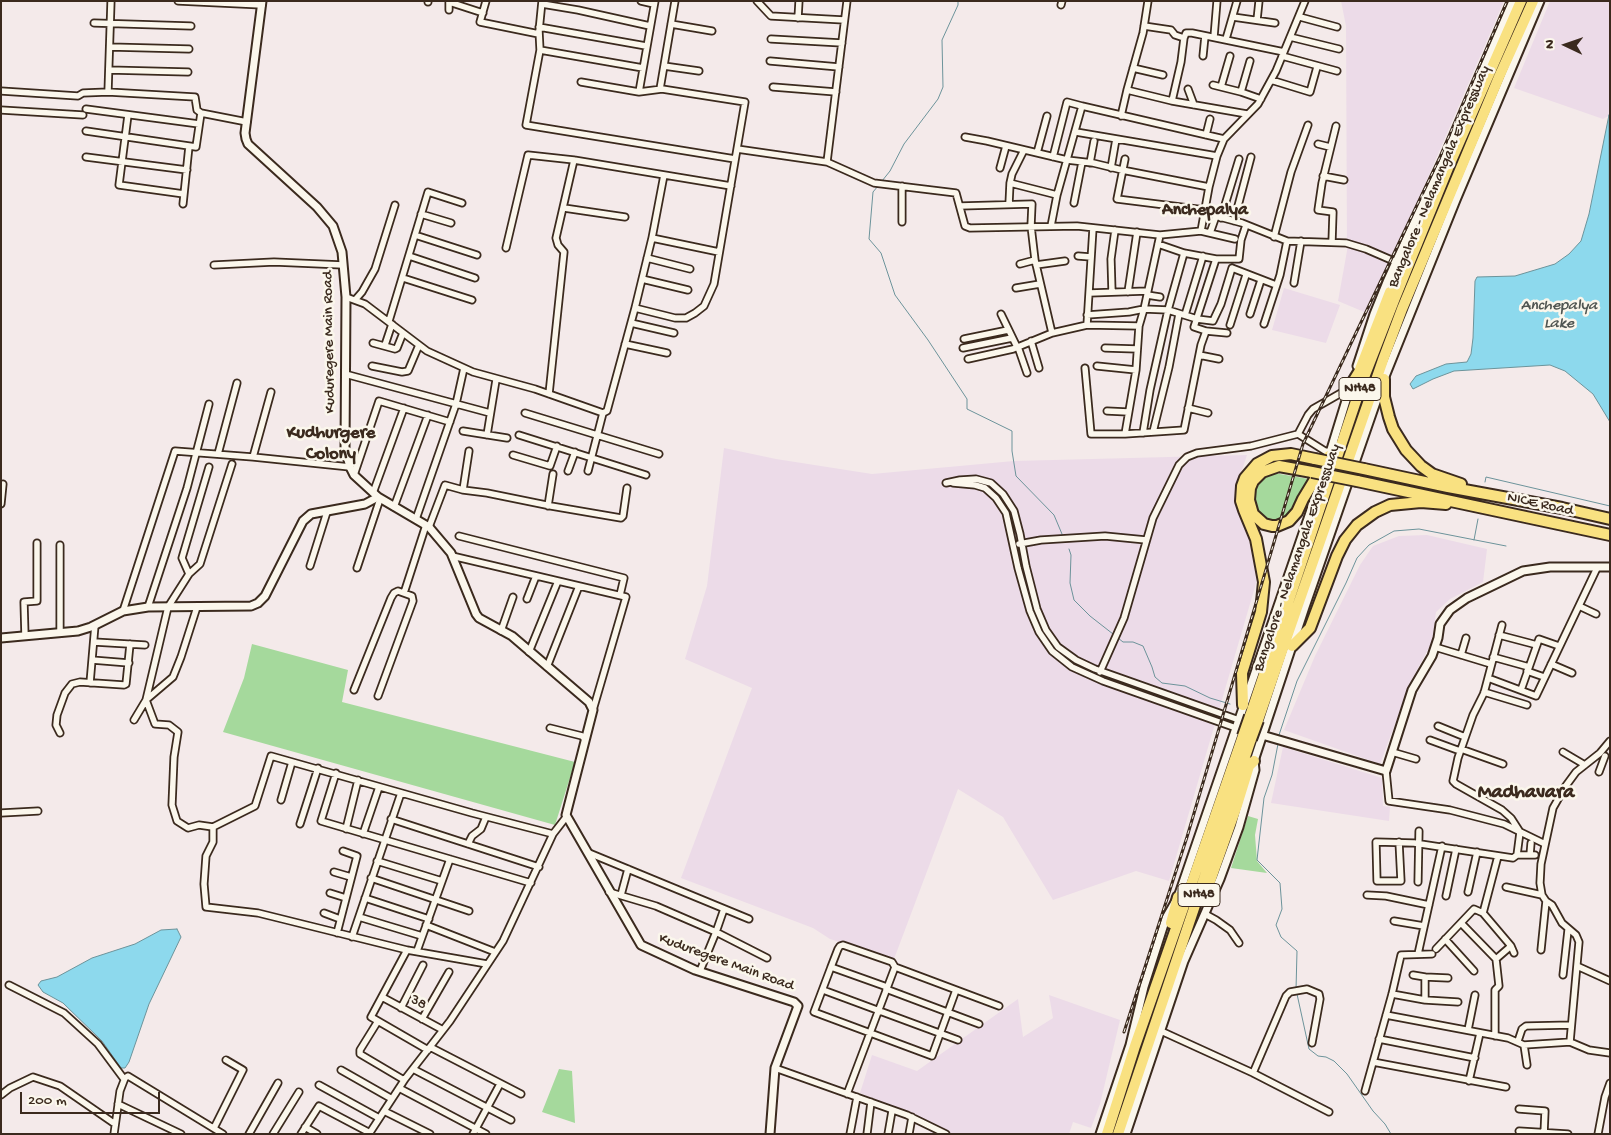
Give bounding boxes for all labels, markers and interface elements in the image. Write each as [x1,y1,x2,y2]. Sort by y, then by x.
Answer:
north arrow [1541,20,1591,70]
text: N [1542,39,1559,49]
street label: Bangalore - Nelamangala Expressway [1385,63,1495,291]
district label: Anchepalya [1162,200,1248,222]
street label: Kuduregere Main Road [320,271,340,413]
water label: Anchepalya Lake [1521,297,1597,335]
road number: NH48 [1339,378,1381,400]
district label: Kudhurgere Colony [287,423,375,466]
street label: Bangalore - Nelamangala Expressway [1251,442,1345,674]
street label: NICE Road [1505,489,1575,521]
district label: Madhavara [1478,782,1574,806]
road number: NH48 [1178,884,1220,906]
street label: Kuduregere Main Road [656,930,796,996]
street label: 38 [407,991,429,1015]
scale bar [22,1082,162,1114]
text: 200 m [28,1092,67,1110]

